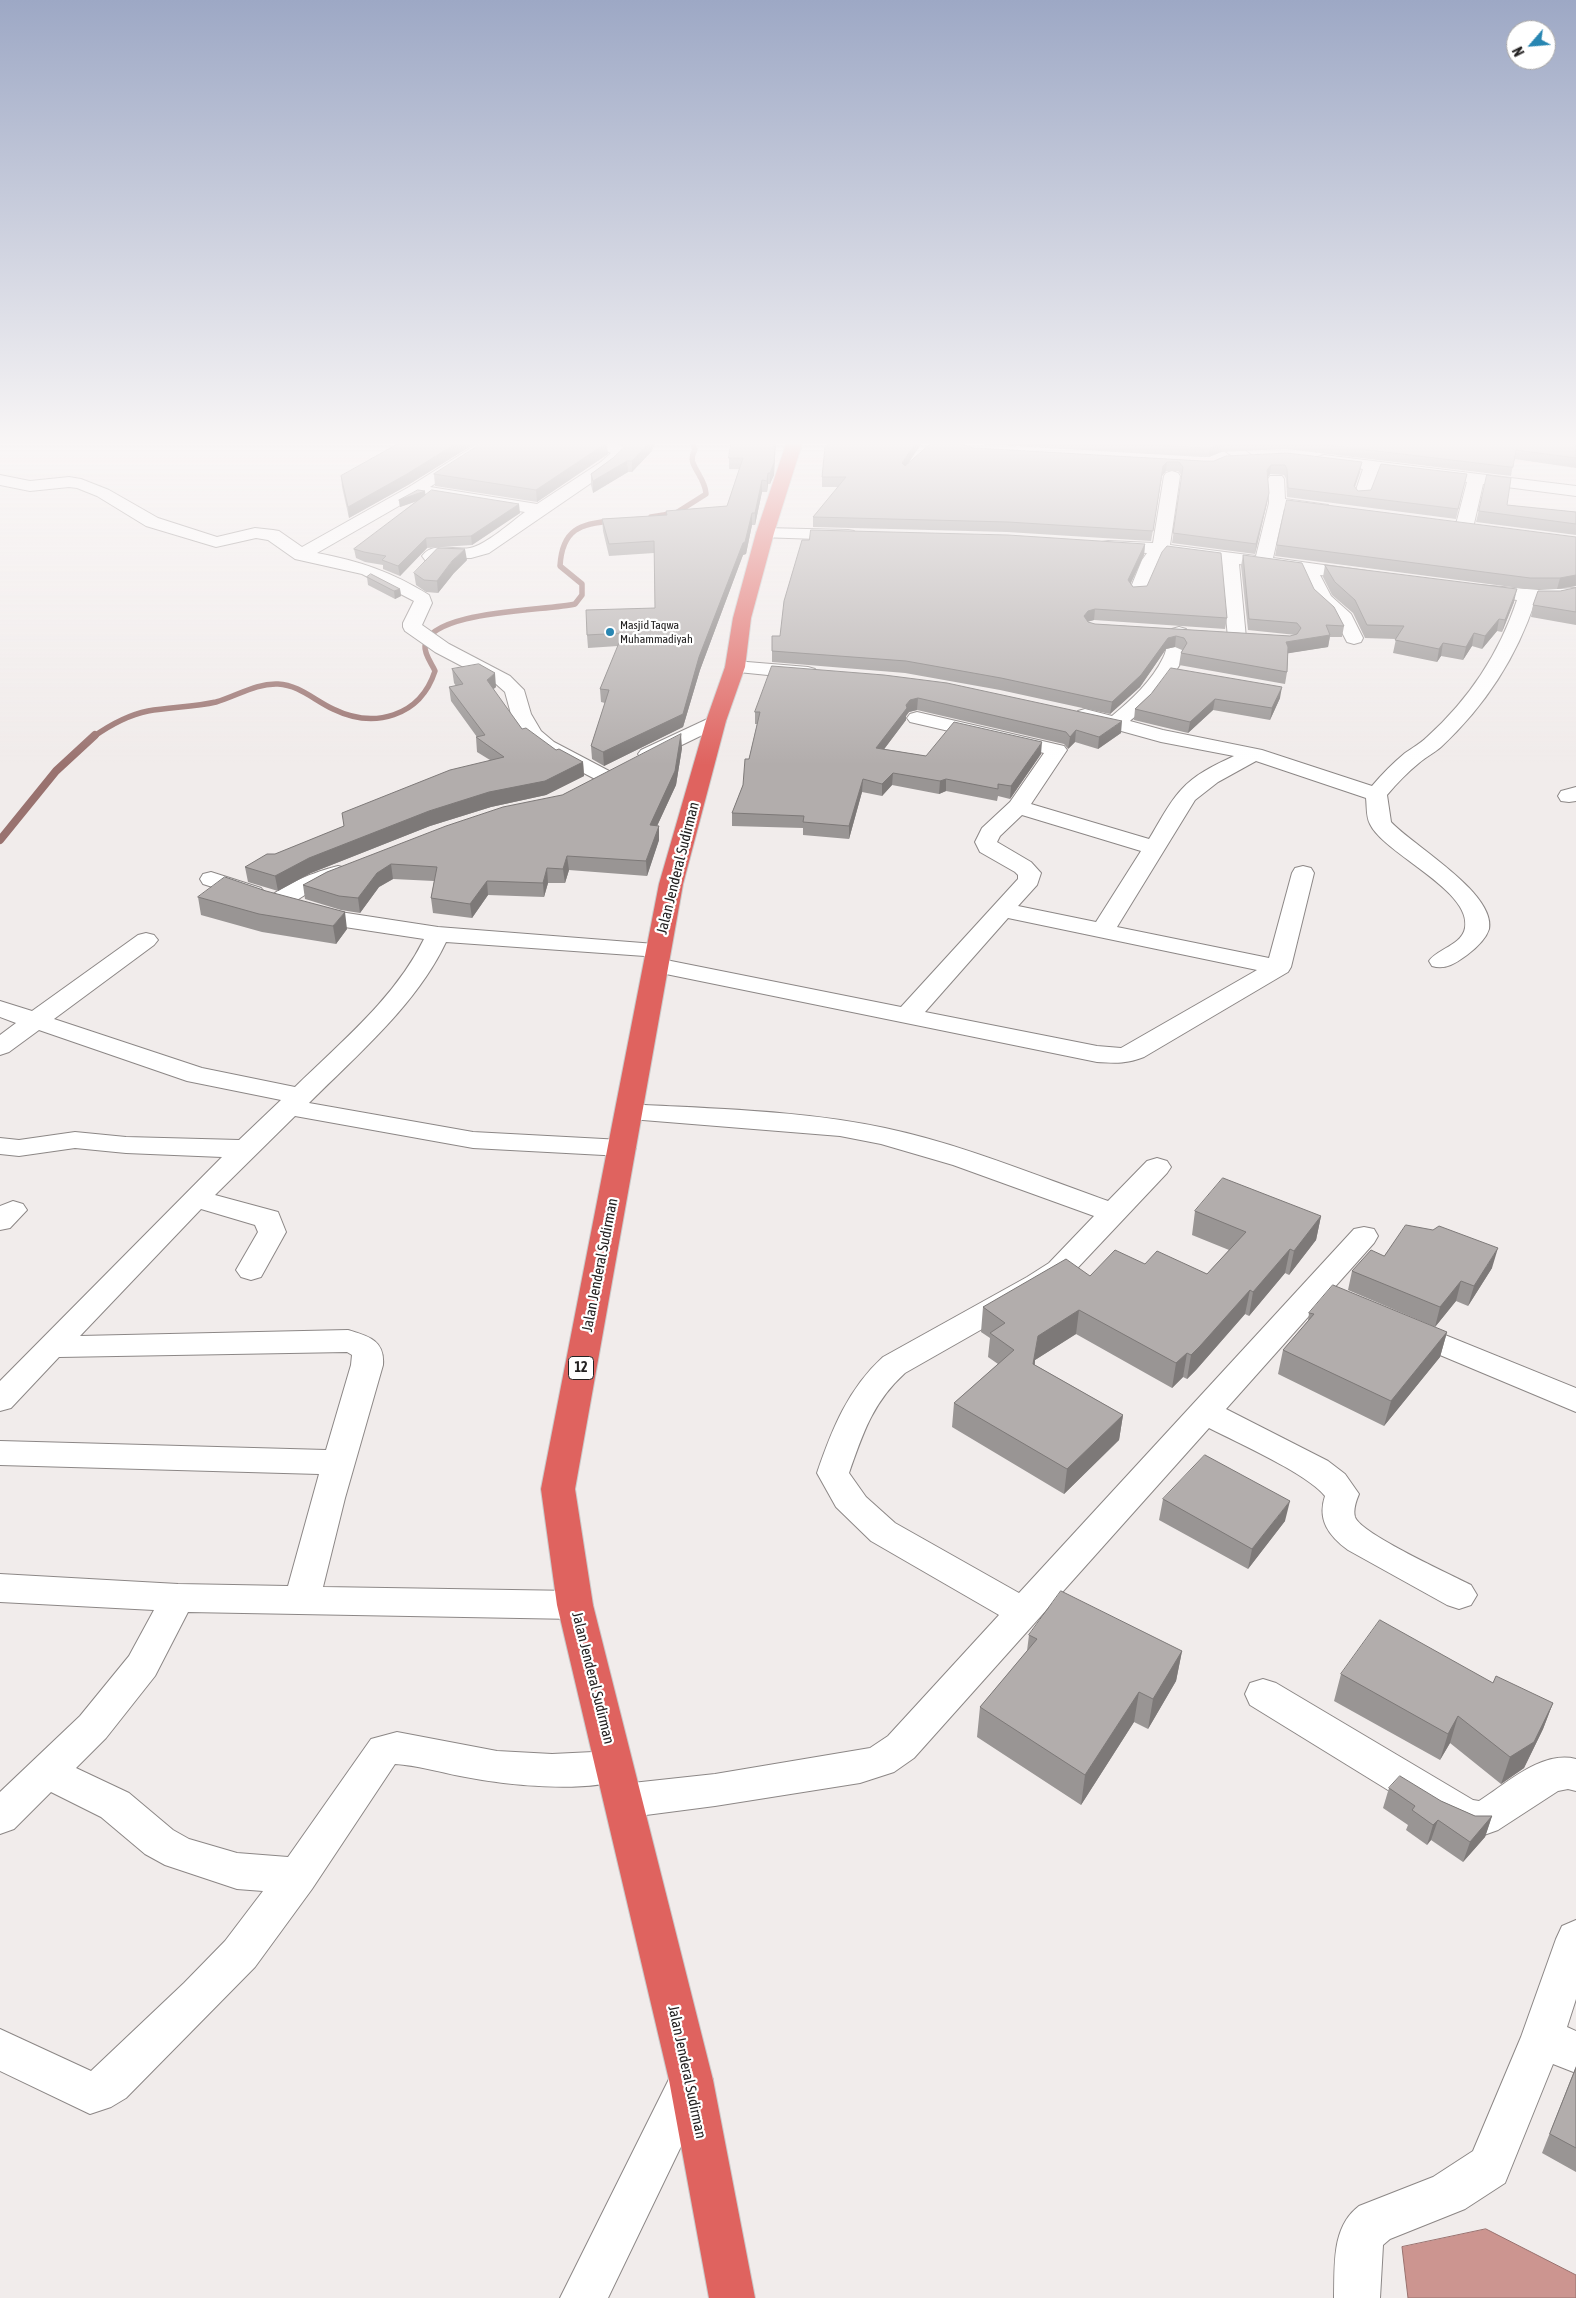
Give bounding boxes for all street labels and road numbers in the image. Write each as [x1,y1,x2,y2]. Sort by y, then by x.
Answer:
street label: Jalan Jenderal Sudirman [653,800,703,936]
street label: Jalan Jenderal Sudirman [578,1197,622,1333]
road number: 12 [568,1356,594,1380]
street label: Jalan Jenderal Sudirman [568,1610,618,1746]
street label: Jalan Jenderal Sudirman [664,2004,710,2140]

